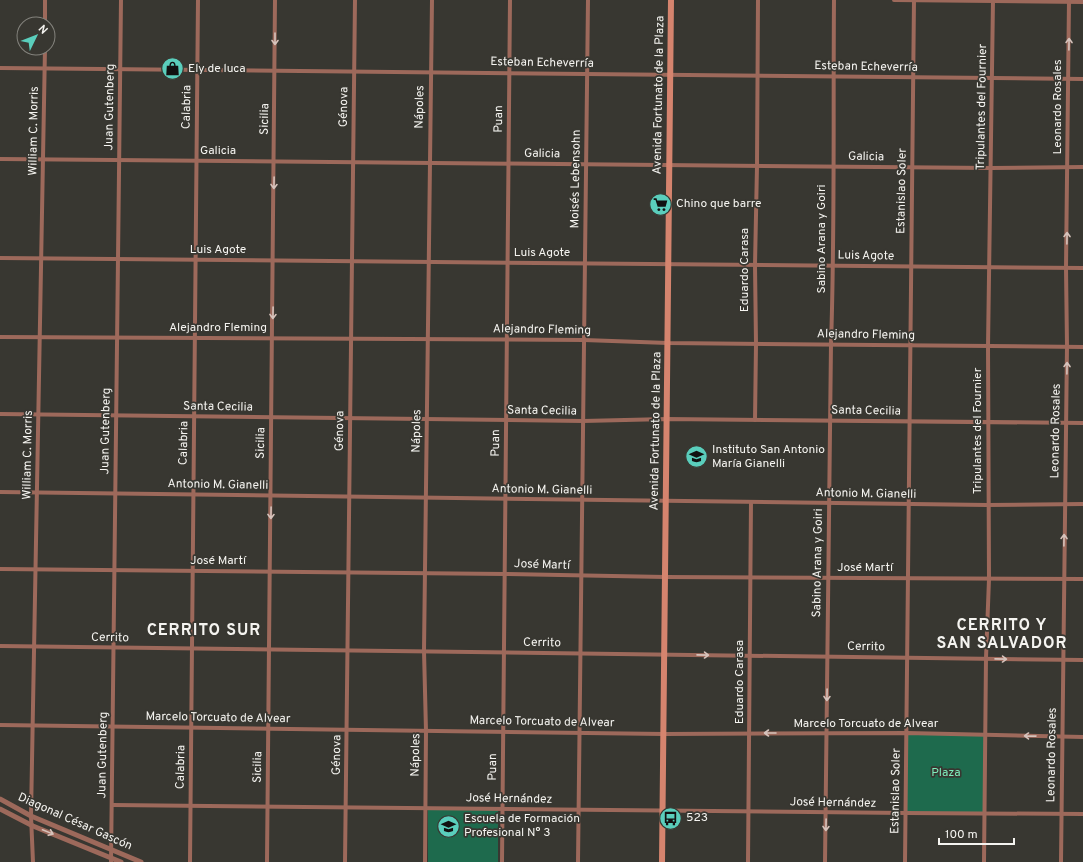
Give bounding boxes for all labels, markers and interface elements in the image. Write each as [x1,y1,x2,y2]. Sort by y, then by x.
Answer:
street label: Avenida Fortunato de la Plaza [650,15,668,175]
north arrow [16,16,56,56]
text: N [35,22,50,38]
one-way arrow [271,32,279,45]
one-way arrow [1065,38,1073,51]
street label: Tripulantes del Fournier [973,43,991,170]
street label: Esteban Echeverría [490,54,594,72]
shop icon: Ely de luca [160,56,186,82]
street label: Esteban Echeverría [814,58,918,76]
street label: Leonardo Rosales [1050,59,1066,155]
place label: Ely de luca [188,61,246,77]
street label: Juan Gutenberg [101,63,119,151]
street label: Calabria [179,85,195,129]
street label: Nápoles [412,85,428,129]
street label: William C. Morris [25,86,43,176]
street label: Génova [336,87,352,127]
street label: Sicilia [257,103,273,135]
street label: Puan [491,105,507,133]
street label: Moisés Lebensohn [567,129,585,229]
street label: Galicia [200,143,236,159]
street label: Galicia [524,146,560,162]
street label: Estanislao Soler [893,148,911,234]
street label: Galicia [848,149,884,165]
one-way arrow [270,176,278,189]
street label: Sabino Arana y Goiri [814,184,830,294]
supermarket icon: Chino que barre [648,191,674,217]
place label: Chino que barre [676,196,762,212]
street label: Eduardo Carasa [737,228,753,312]
one-way arrow [1063,232,1071,245]
street label: Luis Agote [190,242,246,258]
street label: Luis Agote [514,245,570,261]
street label: Luis Agote [838,248,894,264]
one-way arrow [269,306,277,319]
street label: Alejandro Fleming [169,320,267,336]
street label: Alejandro Fleming [493,321,591,339]
street label: Alejandro Fleming [817,326,915,344]
street label: Avenida Fortunato de la Plaza [647,351,665,511]
one-way arrow [1063,362,1071,375]
street label: Tripulantes del Fournier [970,367,986,494]
street label: Leonardo Rosales [1047,383,1065,479]
street label: Juan Gutenberg [97,387,115,475]
street label: Santa Cecilia [183,398,253,416]
street label: Santa Cecilia [507,402,577,420]
street label: Santa Cecilia [831,402,901,420]
street label: Nápoles [409,409,425,453]
street label: William C. Morris [19,410,37,500]
street label: Génova [332,411,348,451]
street label: Calabria [176,421,192,465]
street label: Sicilia [253,427,269,459]
street label: Puan [488,429,504,457]
place label: Instituto San Antonio María Gianelli [712,442,825,472]
school or university icon: Instituto San Antonio María Gianelli [683,444,709,470]
street label: Antonio M. Gianelli [168,476,268,494]
street label: Antonio M. Gianelli [492,481,592,499]
street label: Antonio M. Gianelli [816,485,916,503]
one-way arrow [267,506,274,519]
street label: Sabino Arana y Goiri [809,508,827,618]
one-way arrow [1060,534,1068,547]
street label: José Martí [190,553,247,569]
street label: José Martí [514,556,571,574]
street label: José Martí [837,560,894,576]
district label: CERRITO Y SAN SALVADOR [936,616,1068,654]
district label: CERRITO SUR [147,621,261,641]
street label: Cerrito [91,630,129,646]
street label: Cerrito [523,635,561,651]
street label: Cerrito [847,639,885,655]
street label: Eduardo Carasa [732,640,748,724]
one-way arrow [696,651,709,659]
one-way arrow [994,655,1007,662]
one-way arrow [823,688,831,701]
street label: Leonardo Rosales [1043,707,1061,803]
street label: Marcelo Torcuato de Alvear [145,709,291,727]
street label: Juan Gutenberg [94,711,112,799]
street label: Marcelo Torcuato de Alvear [469,713,615,731]
street label: Marcelo Torcuato de Alvear [793,716,939,732]
one-way arrow [764,729,777,737]
one-way arrow [1024,732,1037,740]
street label: Nápoles [408,733,424,777]
street label: Génova [329,735,345,775]
street label: Calabria [173,745,189,789]
street label: Estanislao Soler [887,748,905,834]
street label: Sicilia [250,751,266,783]
street label: Puan [485,753,501,781]
park label: Plaza [931,765,961,781]
street label: Diagonal César Gascón [15,790,135,854]
street label: José Hernández [466,790,552,808]
street label: José Hernández [790,794,876,812]
bus stop icon: 523 [658,805,684,831]
place label: 523 [686,810,708,826]
place label: Escuela de Formación Profesional N° 3 [464,811,580,841]
school or university icon: Escuela de Formación Profesional N° 3 [435,813,461,839]
one-way arrow [822,818,829,831]
scale bar [939,820,1014,846]
text: 100 m [945,827,978,843]
one-way arrow [41,829,53,837]

